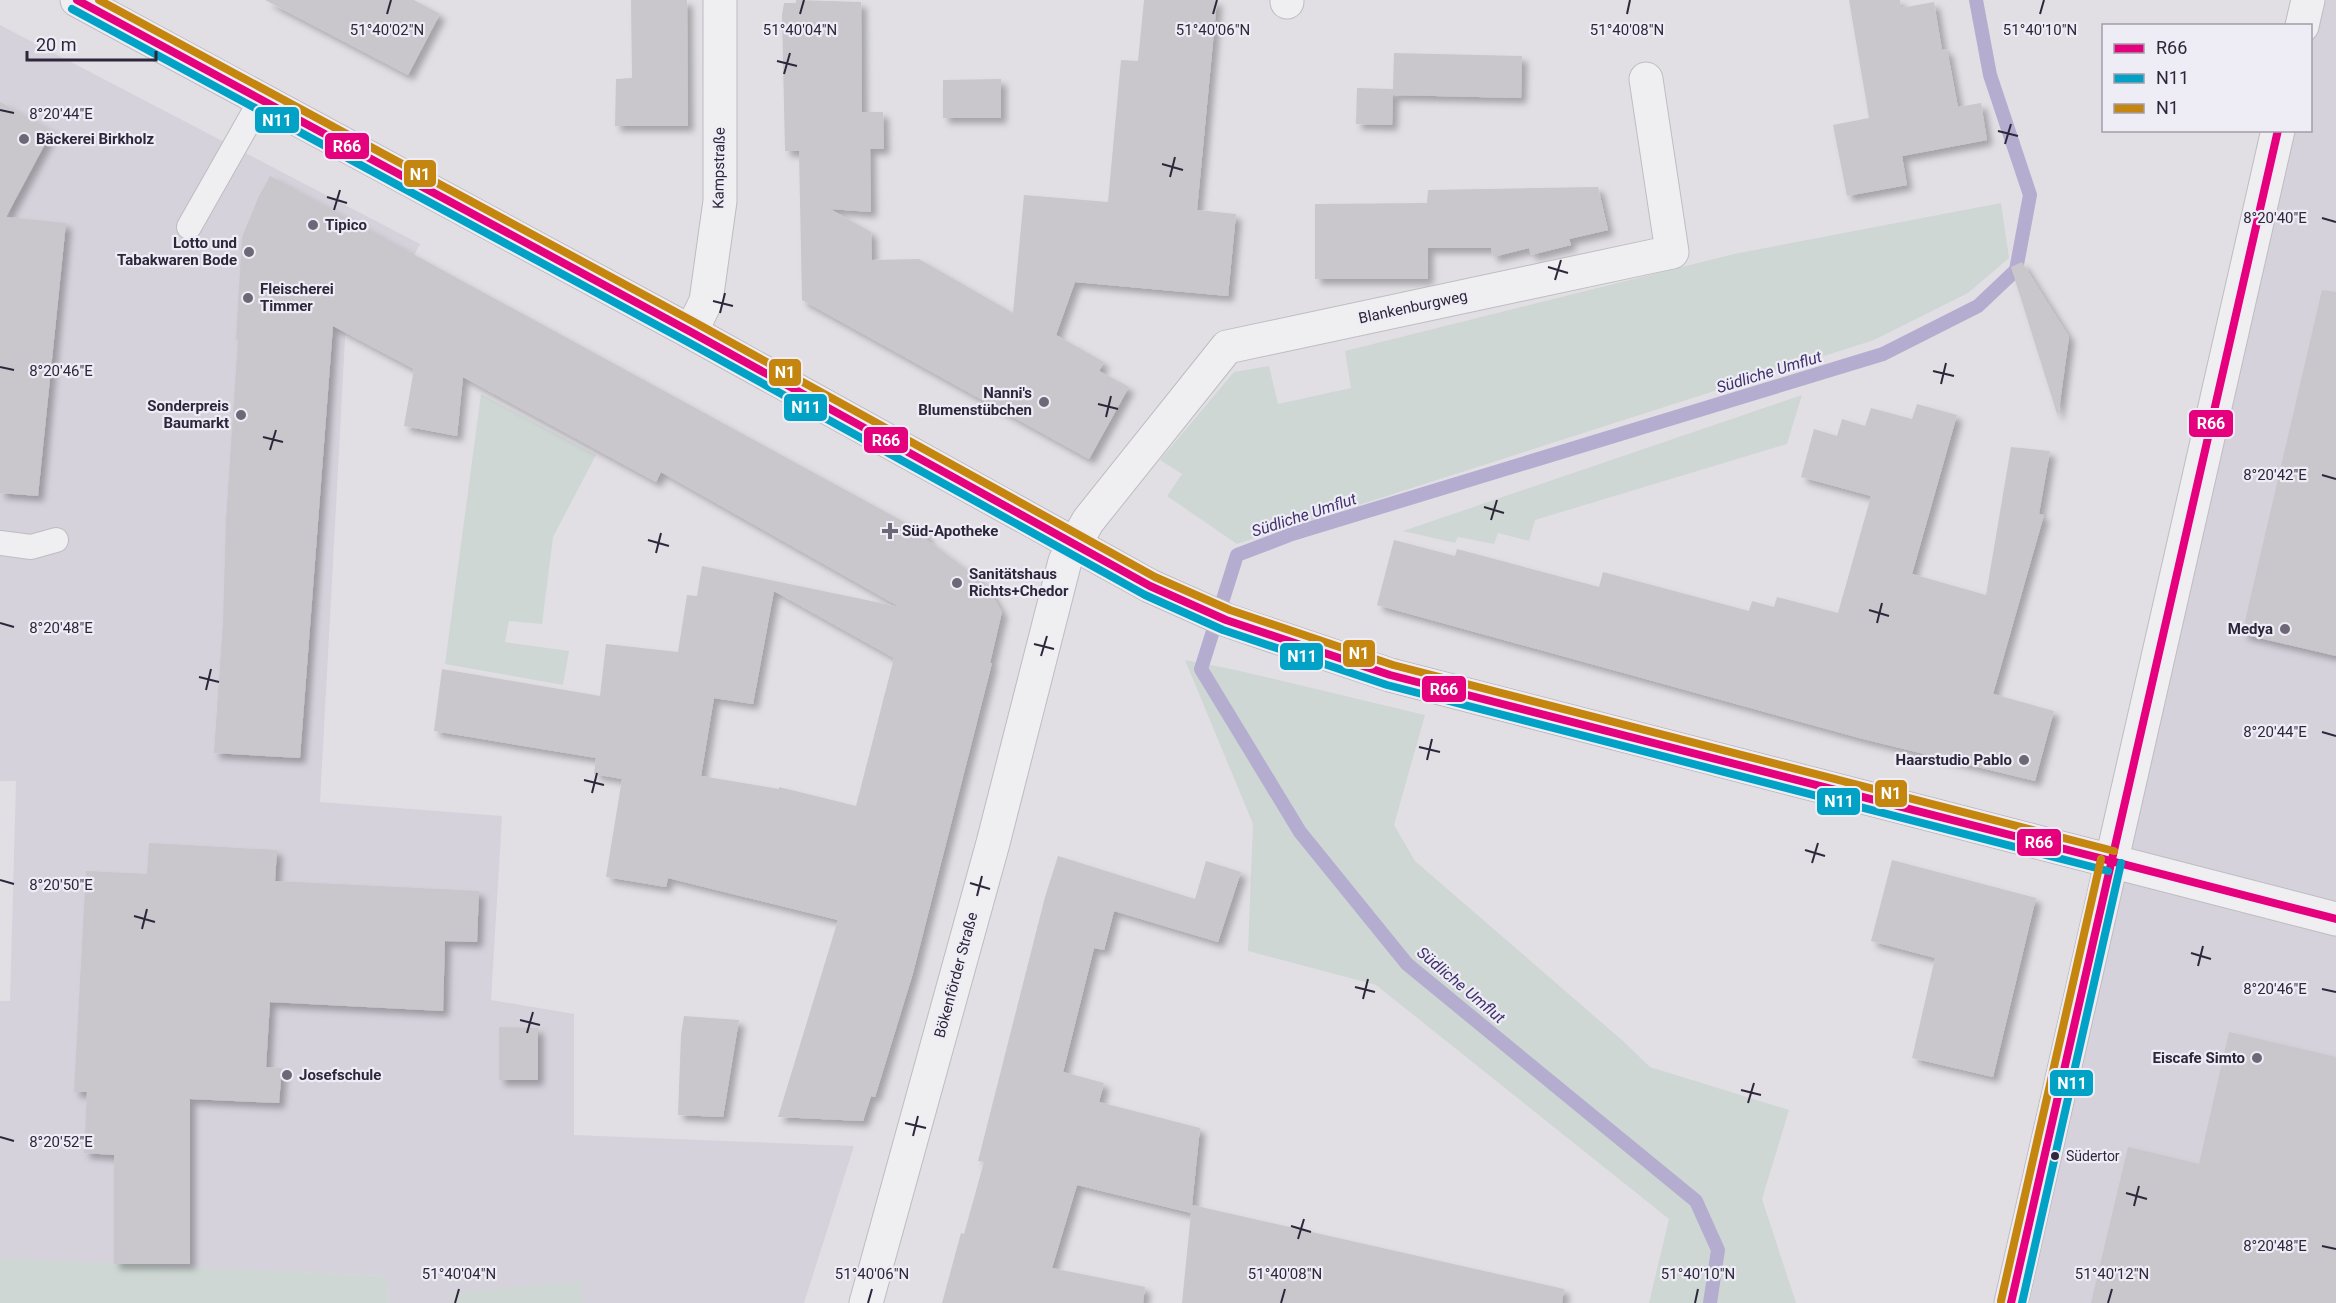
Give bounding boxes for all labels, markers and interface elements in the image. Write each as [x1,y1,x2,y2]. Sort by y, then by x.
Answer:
text: 51°40'02"N [350,21,424,39]
text: 51°40'04"N [763,21,837,39]
text: 51°40'06"N [1176,21,1250,39]
text: 51°40'08"N [1590,21,1664,39]
text: 51°40'10"N [2003,21,2077,39]
scale bar [27,24,156,62]
legend [2102,24,2312,132]
text: 20 m [36,34,76,55]
text: R66 [2156,37,2187,58]
text: N11 [2156,67,2189,88]
text: N1 [2156,97,2179,118]
text: 8°20'44"E [29,105,93,123]
line badge: N11 [254,106,300,134]
text: N11 [262,111,292,130]
street label: Kampstraße [709,127,729,209]
place label: Bäckerei Birkholz [36,130,154,148]
marker: Bäckerei Birkholz [17,132,31,146]
line badge: R66 [324,132,370,160]
text: R66 [333,137,361,156]
line badge: N1 [403,159,437,188]
text: N1 [410,165,430,184]
text: 8°20'40"E [2243,209,2307,227]
place label: Tipico [325,216,367,234]
marker: Tipico [306,218,320,232]
place label: Lotto und Tabakwaren Bode [117,234,237,269]
marker: Lotto und Tabakwaren Bode [242,245,256,259]
place label: Fleischerei Timmer [260,280,334,315]
street label: Blankenburgweg [1357,287,1469,327]
marker: Fleischerei Timmer [241,291,255,305]
water label: Südliche Umflut [1714,347,1825,397]
line badge: N1 [768,358,802,387]
text: 8°20'46"E [29,362,93,380]
text: N1 [775,363,795,382]
place label: Nanni's Blumenstübchen [918,384,1032,419]
line badge: N11 [783,393,828,422]
marker: Nanni's Blumenstübchen [1037,395,1051,409]
place label: Sonderpreis Baumarkt [147,397,229,432]
text: N11 [791,398,821,417]
marker: Sonderpreis Baumarkt [234,408,248,422]
line badge: R66 [2188,409,2234,438]
text: R66 [2197,414,2225,433]
line badge: R66 [863,426,909,454]
text: R66 [872,431,900,450]
text: 8°20'42"E [2243,466,2307,484]
water label: Südliche Umflut [1249,489,1360,541]
place label: Süd-Apotheke [902,522,998,540]
marker: Süd-Apotheke [883,524,897,538]
place label: Sanitätshaus Richts+Chedor [969,565,1069,600]
marker: Sanitätshaus Richts+Chedor [950,576,964,590]
text: 8°20'48"E [29,619,93,637]
place label: Medya [2228,620,2273,638]
marker: Medya [2278,622,2292,636]
line badge: N1 [1342,639,1376,668]
line badge: N11 [1279,642,1324,671]
text: N1 [1349,644,1369,663]
text: N11 [1287,647,1317,666]
line badge: R66 [1421,675,1467,703]
text: R66 [1430,680,1458,699]
text: 8°20'44"E [2243,723,2307,741]
place label: Haarstudio Pablo [1896,751,2012,769]
marker: Haarstudio Pablo [2017,753,2031,767]
line badge: N1 [1874,779,1908,808]
text: N1 [1881,784,1901,803]
line badge: N11 [1816,787,1861,816]
text: N11 [1824,792,1854,811]
line badge: R66 [2016,828,2062,857]
text: R66 [2025,833,2053,852]
text: 8°20'50"E [29,876,93,894]
street label: Bökenförder Straße [931,910,981,1040]
water label: Südliche Umflut [1413,943,1510,1028]
text: 8°20'46"E [2243,980,2307,998]
place label: Eiscafe Simto [2152,1049,2245,1067]
marker: Eiscafe Simto [2250,1051,2264,1065]
place label: Josefschule [299,1066,381,1084]
marker: Josefschule [280,1068,294,1082]
line badge: N11 [2049,1069,2094,1097]
text: N11 [2057,1074,2087,1093]
text: 8°20'52"E [29,1133,93,1151]
place label: Südertor [2066,1148,2120,1164]
marker: Südertor [2049,1150,2061,1162]
text: 8°20'48"E [2243,1237,2307,1255]
text: 51°40'04"N [422,1265,496,1283]
text: 51°40'06"N [835,1265,909,1283]
text: 51°40'08"N [1248,1265,1322,1283]
text: 51°40'10"N [1661,1265,1735,1283]
text: 51°40'12"N [2075,1265,2149,1283]

